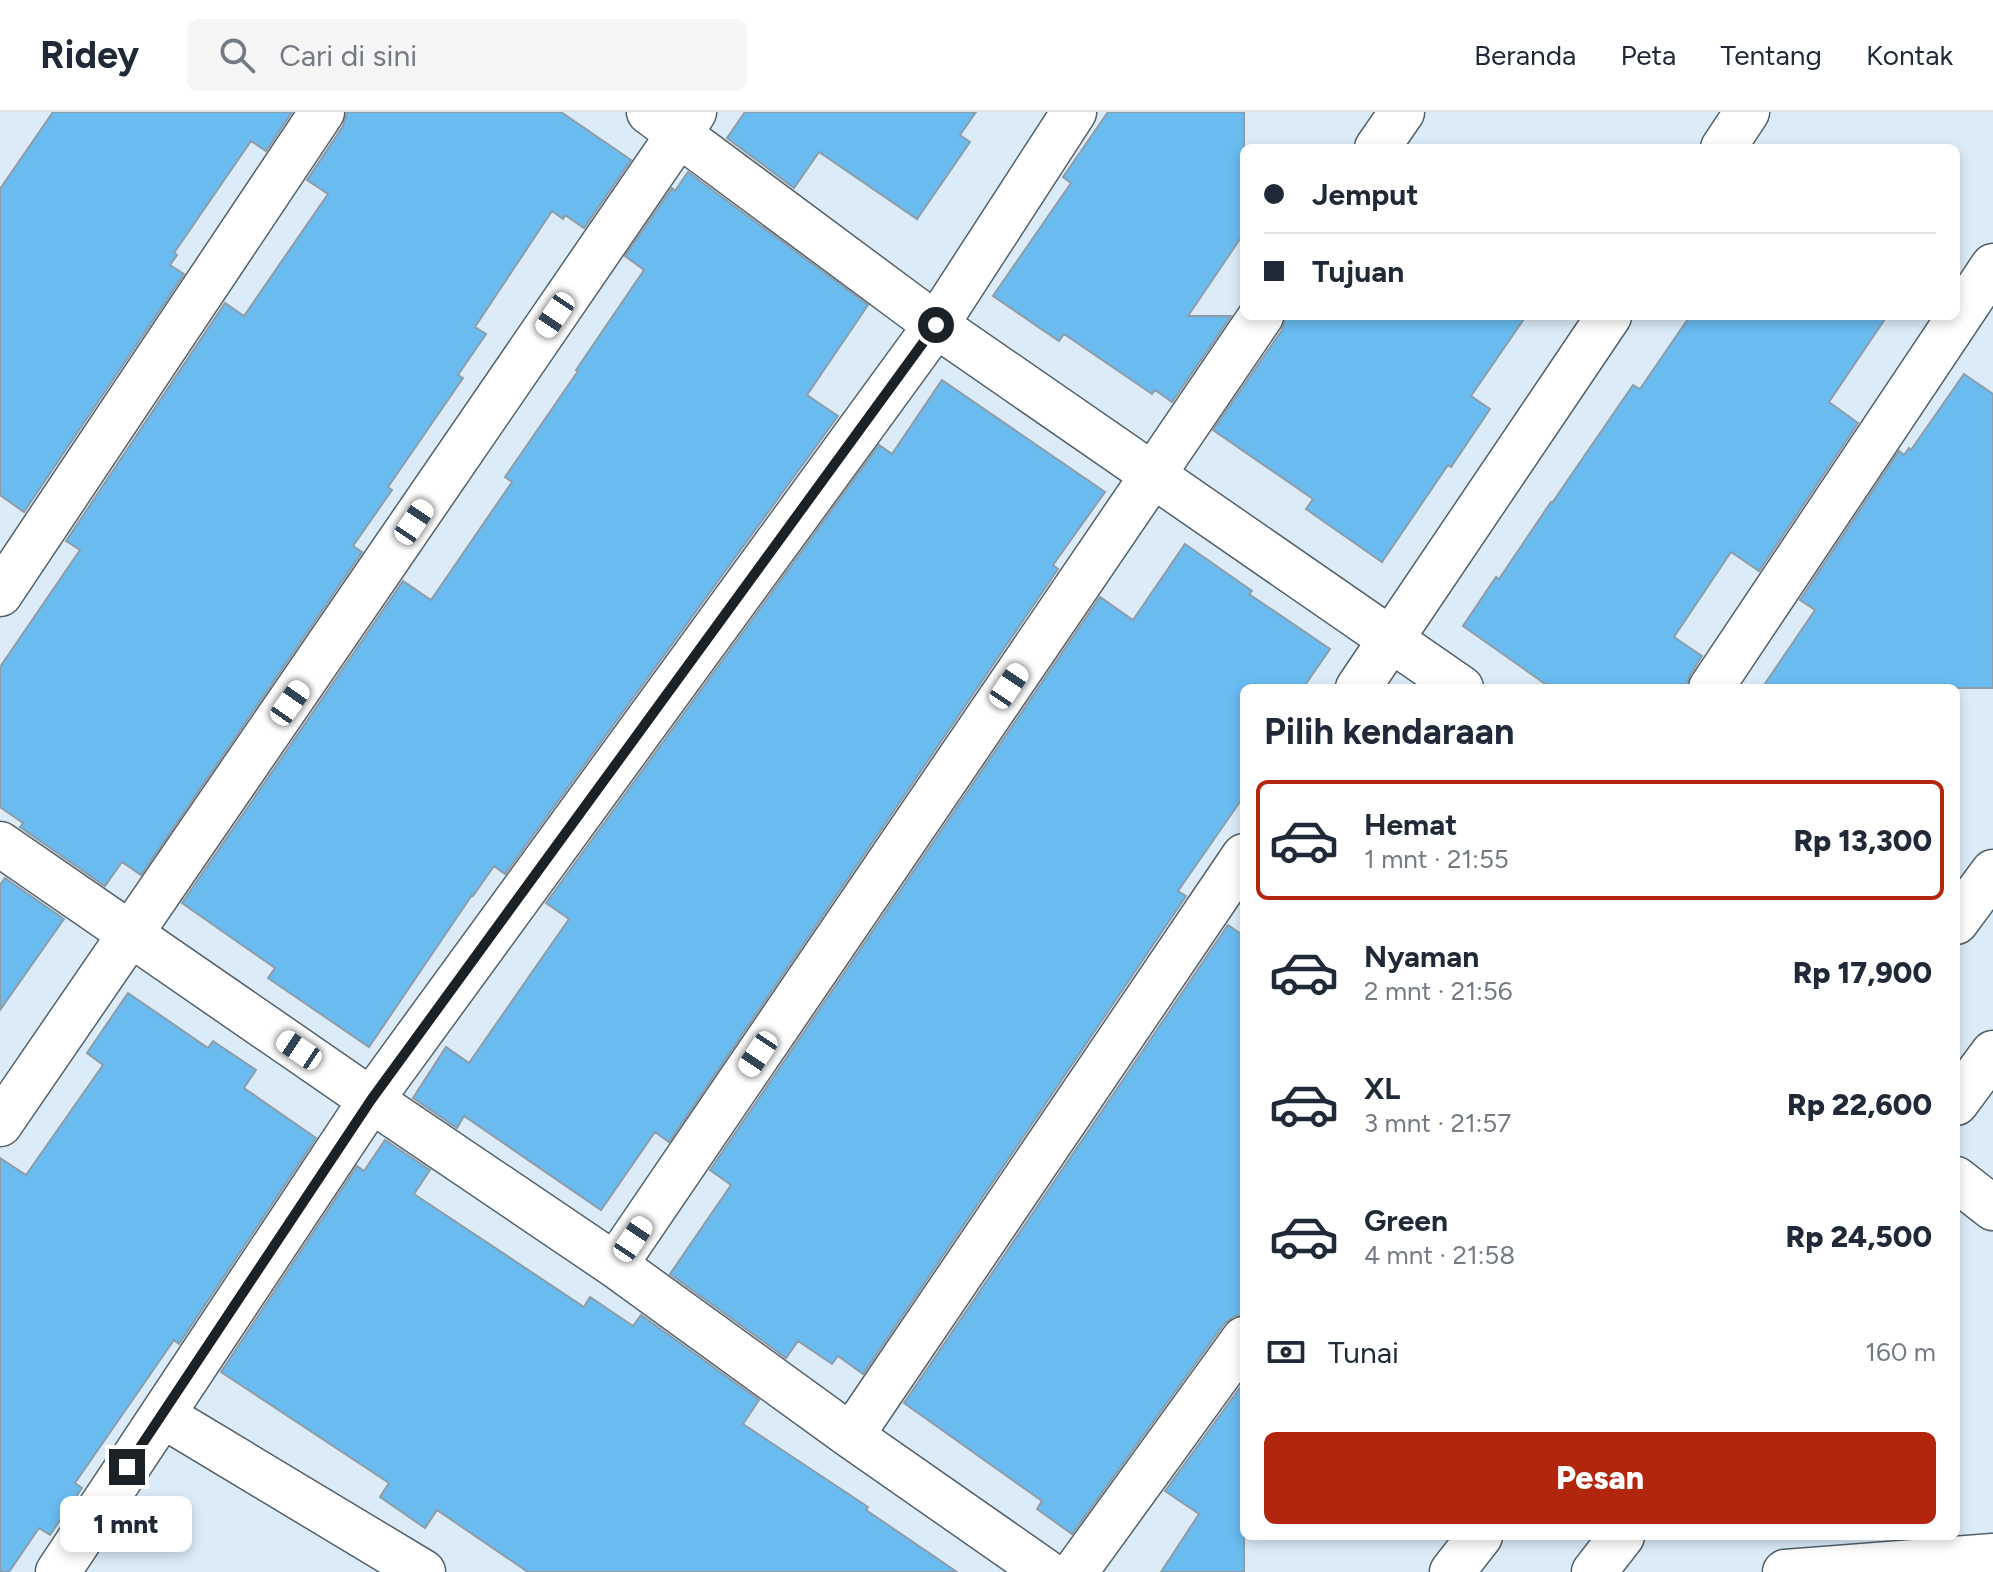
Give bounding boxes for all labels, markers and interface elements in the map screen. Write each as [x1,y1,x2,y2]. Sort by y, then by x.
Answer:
search box [187,19,747,91]
text: Ridey [40,32,139,78]
icon: search [215,33,259,77]
text: Cari di sini [279,37,417,74]
text: Beranda [1474,38,1576,72]
text: Peta [1620,38,1676,72]
text: Tentang [1720,38,1822,72]
text: Kontak [1866,38,1953,72]
text: Jemput [1312,176,1418,213]
text: Tujuan [1312,253,1404,290]
car [532,288,578,342]
route start [918,307,954,343]
car [391,495,437,549]
car [986,659,1032,713]
car [266,676,314,730]
text: Pilih kendaraan [1264,710,1514,753]
icon: car [1268,804,1340,876]
text: Hemat [1364,806,1457,843]
text: Rp 13,300 [1793,822,1932,859]
text: 1 mnt · 21:55 [1364,843,1509,875]
icon: car [1268,936,1340,1008]
text: Nyaman [1364,938,1479,975]
text: Rp 17,900 [1793,954,1932,991]
text: 2 mnt · 21:56 [1364,975,1512,1007]
car [272,1027,326,1073]
car [735,1027,781,1081]
icon: car [1268,1068,1340,1140]
text: XL [1364,1070,1400,1107]
text: Rp 22,600 [1787,1086,1932,1123]
text: 3 mnt · 21:57 [1364,1107,1511,1139]
icon: car [1268,1200,1340,1272]
text: Green [1364,1202,1448,1239]
car [610,1212,656,1266]
text: Rp 24,500 [1786,1218,1932,1255]
text: 4 mnt · 21:58 [1364,1239,1515,1271]
icon: cash [1264,1330,1308,1374]
text: Tunai [1328,1334,1399,1371]
text: 160 m [1865,1336,1936,1368]
button: Pesan [1264,1432,1936,1524]
route end [109,1449,145,1485]
callout: 1 mnt [61,1495,193,1551]
text: 1 mnt [93,1508,159,1540]

